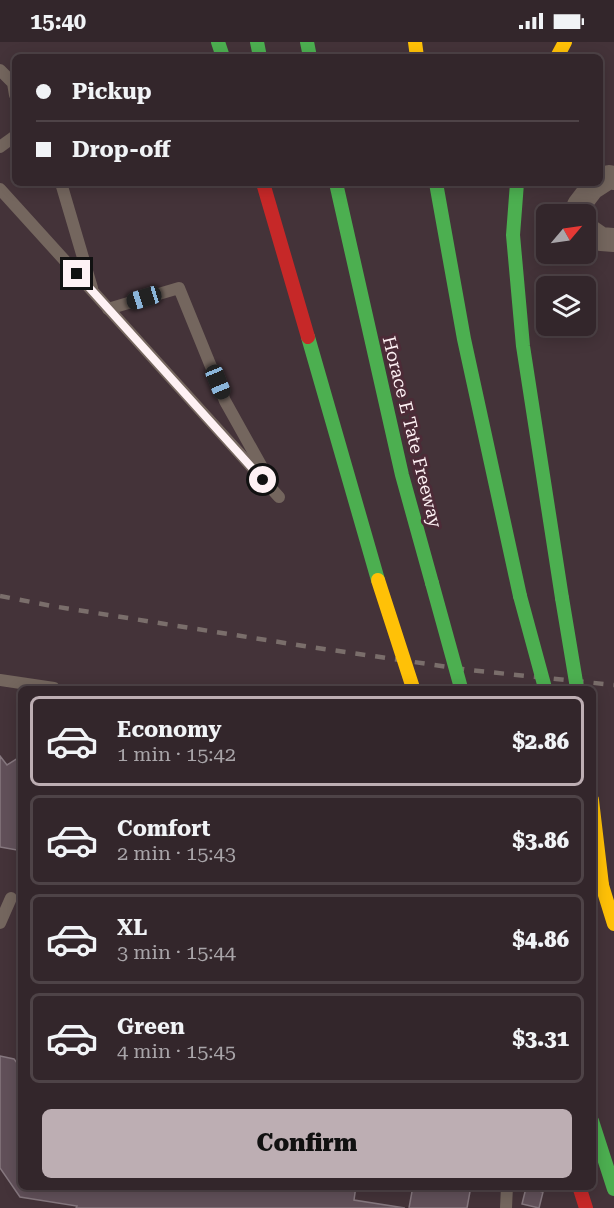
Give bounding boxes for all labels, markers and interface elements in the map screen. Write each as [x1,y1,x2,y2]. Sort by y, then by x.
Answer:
text: 15:40 [30,9,86,34]
text: Pickup [72,79,152,104]
text: Drop-off [72,137,170,162]
north arrow [536,204,596,264]
map controls [536,204,596,336]
route end [63,260,90,287]
button: layers [536,276,596,336]
car [124,284,164,312]
street label: Horace E Tate Freeway [378,334,447,530]
car [203,362,233,402]
route start [249,466,276,493]
icon: car [45,714,99,768]
text: Economy [117,717,221,742]
text: $2.86 [512,729,569,754]
text: 1 min · 15:42 [117,742,236,766]
icon: car [45,813,99,867]
text: Comfort [117,816,210,841]
text: $3.86 [512,828,569,853]
text: 2 min · 15:43 [117,841,236,865]
icon: car [45,912,99,966]
text: XL [117,915,147,940]
text: $4.86 [512,927,569,952]
text: 3 min · 15:44 [117,940,236,964]
icon: car [45,1011,99,1065]
text: Green [117,1014,185,1039]
text: $3.31 [512,1026,569,1051]
text: 4 min · 15:45 [117,1039,236,1063]
button: Confirm [42,1109,572,1178]

